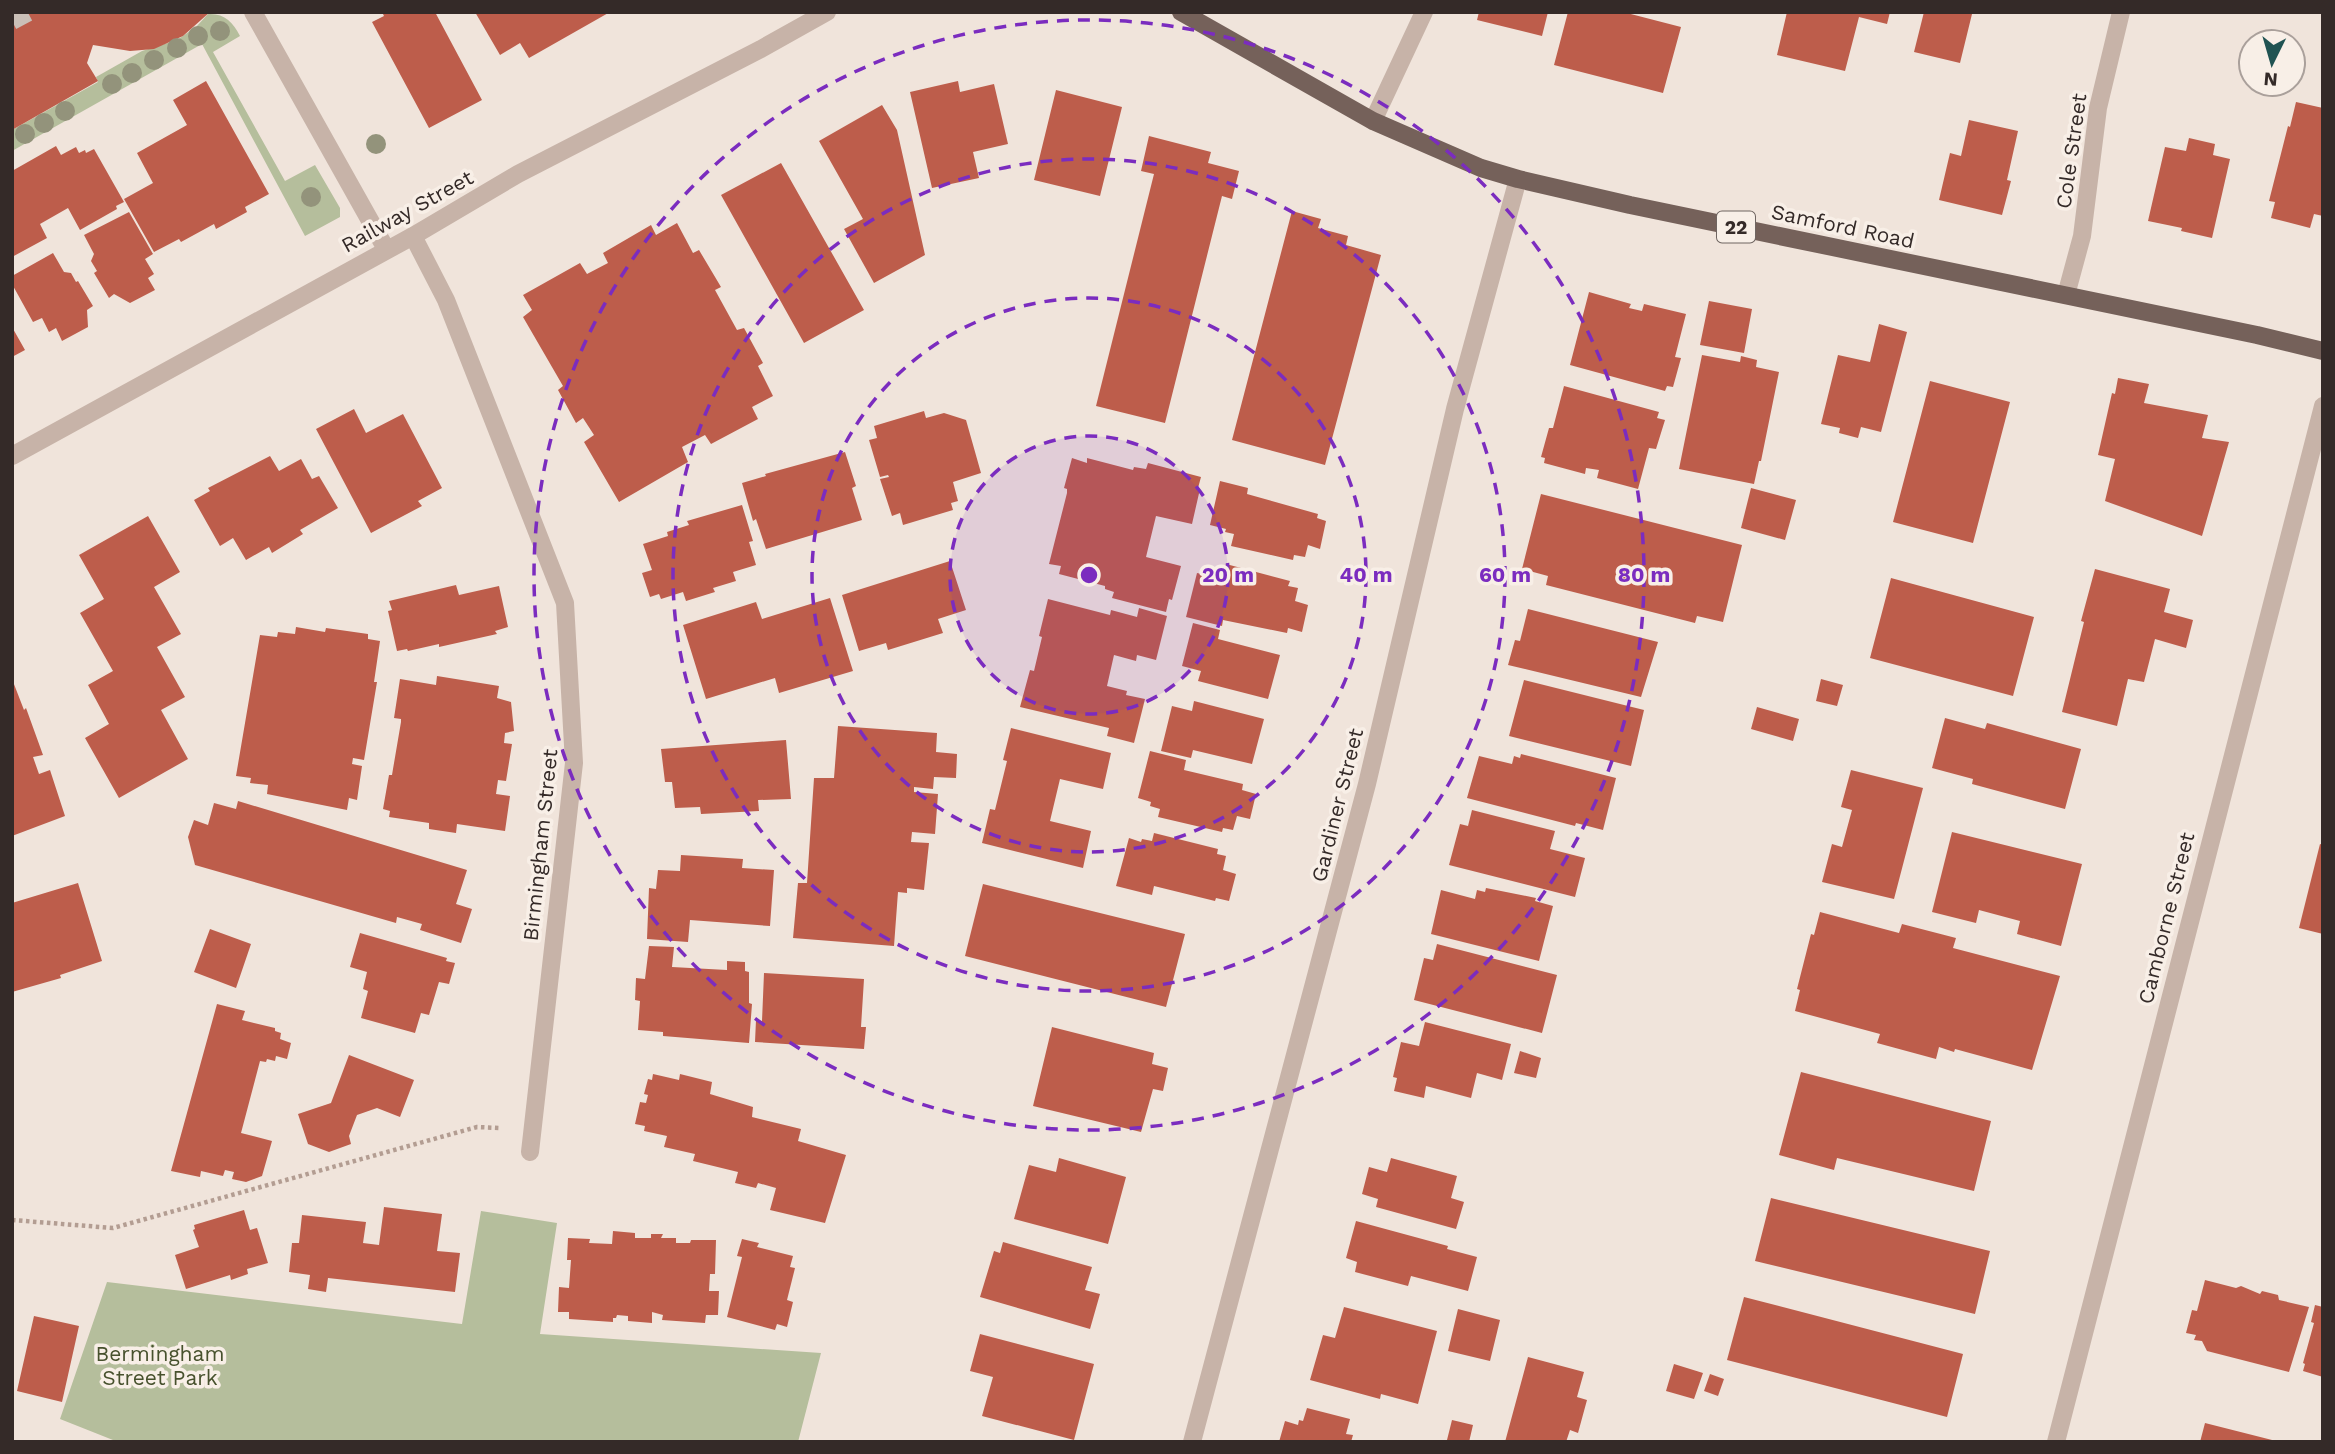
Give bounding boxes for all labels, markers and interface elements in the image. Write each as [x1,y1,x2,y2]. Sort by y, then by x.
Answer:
north arrow [2237,28,2307,98]
text: N [2263,67,2279,92]
street label: Cole Street [2051,92,2091,210]
street label: Railway Street [337,164,477,258]
street label: Samford Road [1769,199,1917,253]
road number: 22 [1717,212,1755,243]
text: 20 m [1202,562,1254,587]
text: 40 m [1340,562,1392,587]
text: 60 m [1479,562,1531,587]
text: 80 m [1618,562,1670,587]
centre of rings [1077,563,1101,587]
street label: Gardiner Street [1306,725,1368,885]
street label: Birmingham Street [517,748,563,942]
street label: Camborne Street [2133,829,2199,1006]
park label: Bermingham Street Park [95,1341,225,1390]

